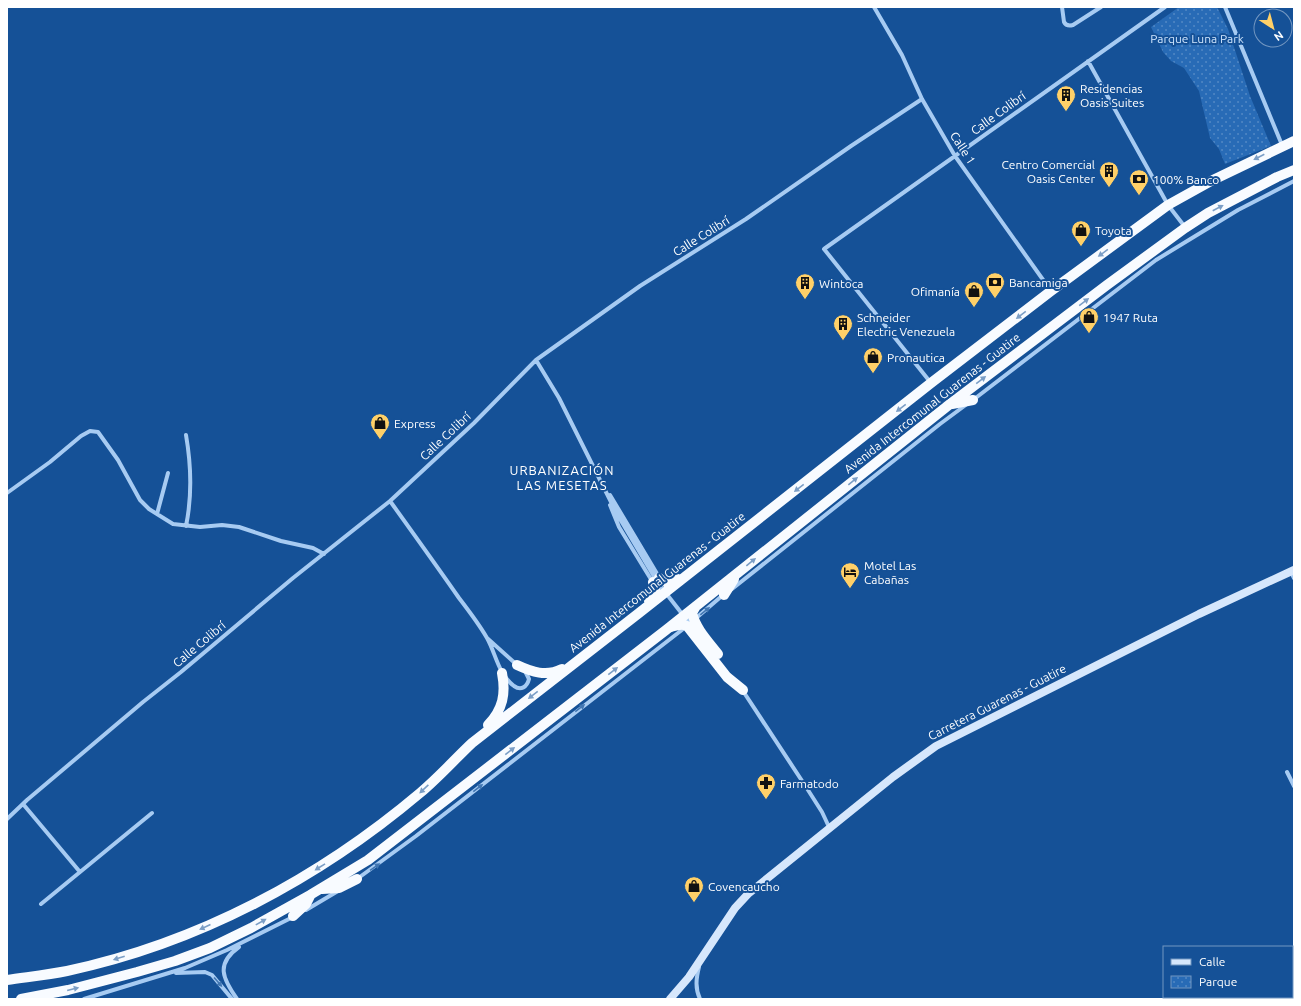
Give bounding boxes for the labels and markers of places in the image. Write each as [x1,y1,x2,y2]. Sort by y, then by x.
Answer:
place label: Residencias Oasis Suites [1080,82,1144,109]
building icon: Residencias Oasis Suites [1055,84,1077,112]
place label: Centro Comercial Oasis Center [1001,158,1095,185]
building icon: Centro Comercial Oasis Center [1098,160,1120,188]
bank icon: 100% Banco [1128,168,1150,196]
place label: 100% Banco [1153,173,1219,186]
shop icon: Toyota [1070,219,1092,247]
place label: Toyota [1095,224,1132,237]
bank icon: Bancamiga [984,271,1006,299]
building icon: Wintoca [794,272,816,300]
place label: Bancamiga [1009,276,1068,289]
place label: Wintoca [819,277,864,290]
shop icon: Ofimanía [963,280,985,308]
place label: Ofimanía [911,285,960,298]
shop icon: 1947 Ruta [1078,306,1100,334]
place label: Schneider Electric Venezuela [857,311,955,338]
place label: 1947 Ruta [1103,311,1158,324]
building icon: Schneider Electric Venezuela [832,313,854,341]
shop icon: Pronautica [862,346,884,374]
place label: Pronautica [887,351,945,364]
shop icon: Express [369,412,391,440]
place label: Express [394,417,436,430]
place label: Motel Las Cabañas [864,559,916,586]
hotel icon: Motel Las Cabañas [839,561,861,589]
pharmacy icon: Farmatodo [755,772,777,800]
place label: Farmatodo [780,777,839,790]
shop icon: Covencaucho [683,875,705,903]
place label: Covencaucho [708,880,780,893]

